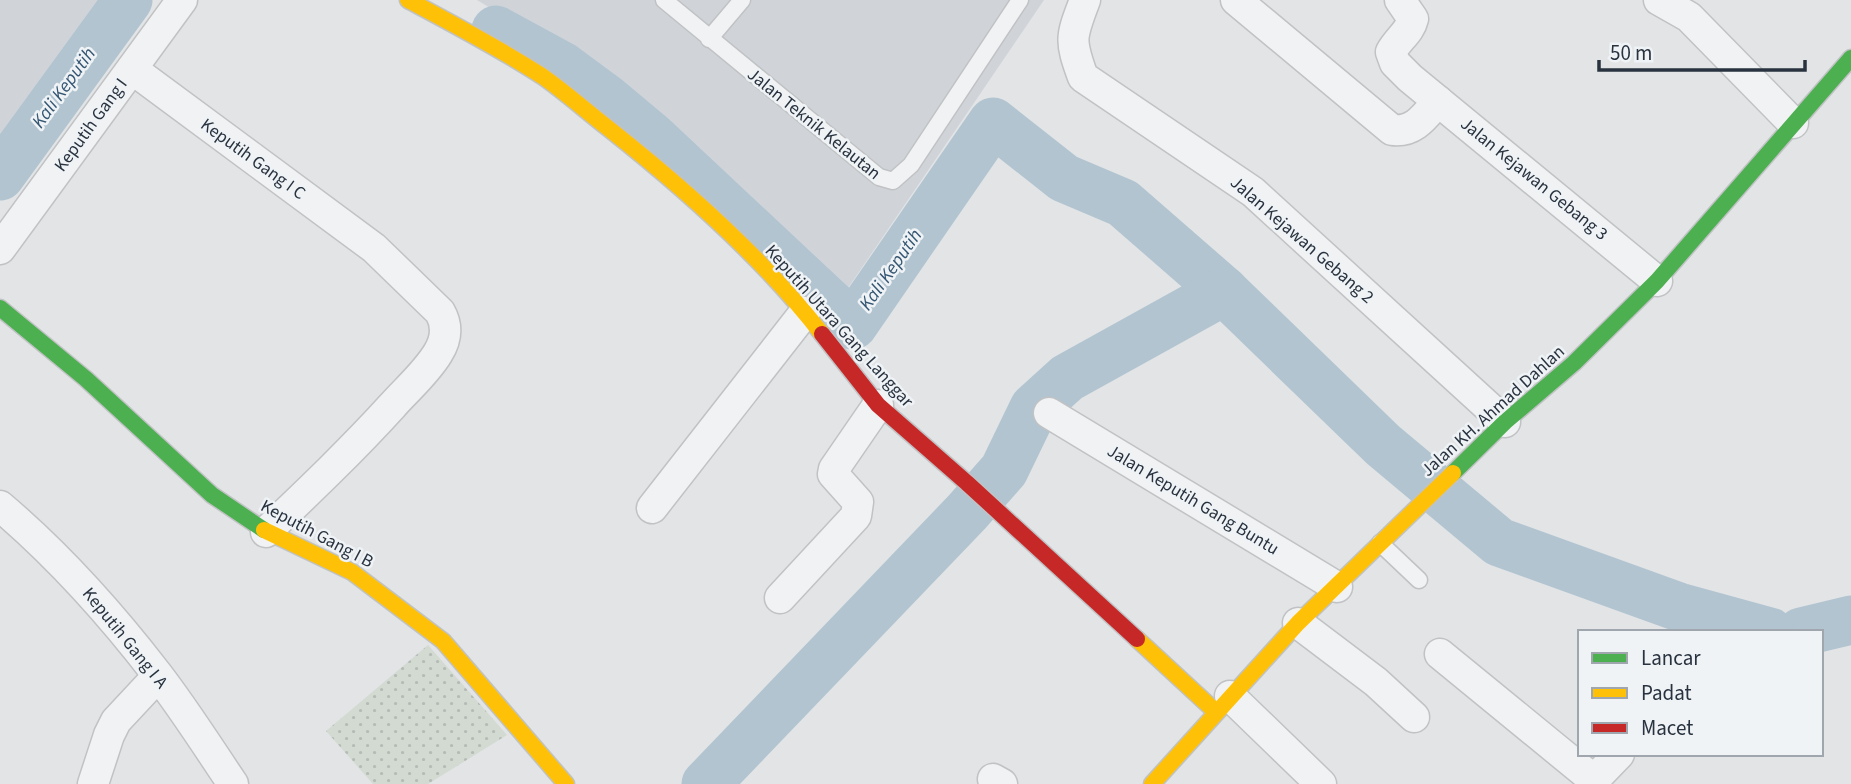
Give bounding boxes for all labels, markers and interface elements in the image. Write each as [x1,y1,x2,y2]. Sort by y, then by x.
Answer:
scale bar [1599,28,1806,72]
text: 50 m [1610,38,1652,68]
water label: Kali Keputih [26,42,102,134]
street label: Jalan Teknik Kelautan [742,62,886,186]
street label: Keputih Gang I [48,73,134,177]
street label: Keputih Gang I C [195,112,311,206]
street label: Jalan Kejawan Gebang 3 [1455,112,1613,246]
street label: Jalan Kejawan Gebang 2 [1225,171,1379,310]
water label: Kali Keputih [853,224,929,316]
street label: Keputih Utara Gang Langgar [759,239,919,413]
street label: Jalan KH. Ahmad Dahlan [1416,340,1570,482]
street label: Jalan Keputih Gang Buntu [1102,439,1284,561]
street label: Keputih Gang I B [256,494,378,574]
street label: Keputih Gang I A [76,582,174,694]
legend [1578,630,1823,756]
text: Lancar [1641,643,1701,673]
text: Padat [1641,678,1692,708]
text: Macet [1641,713,1693,743]

